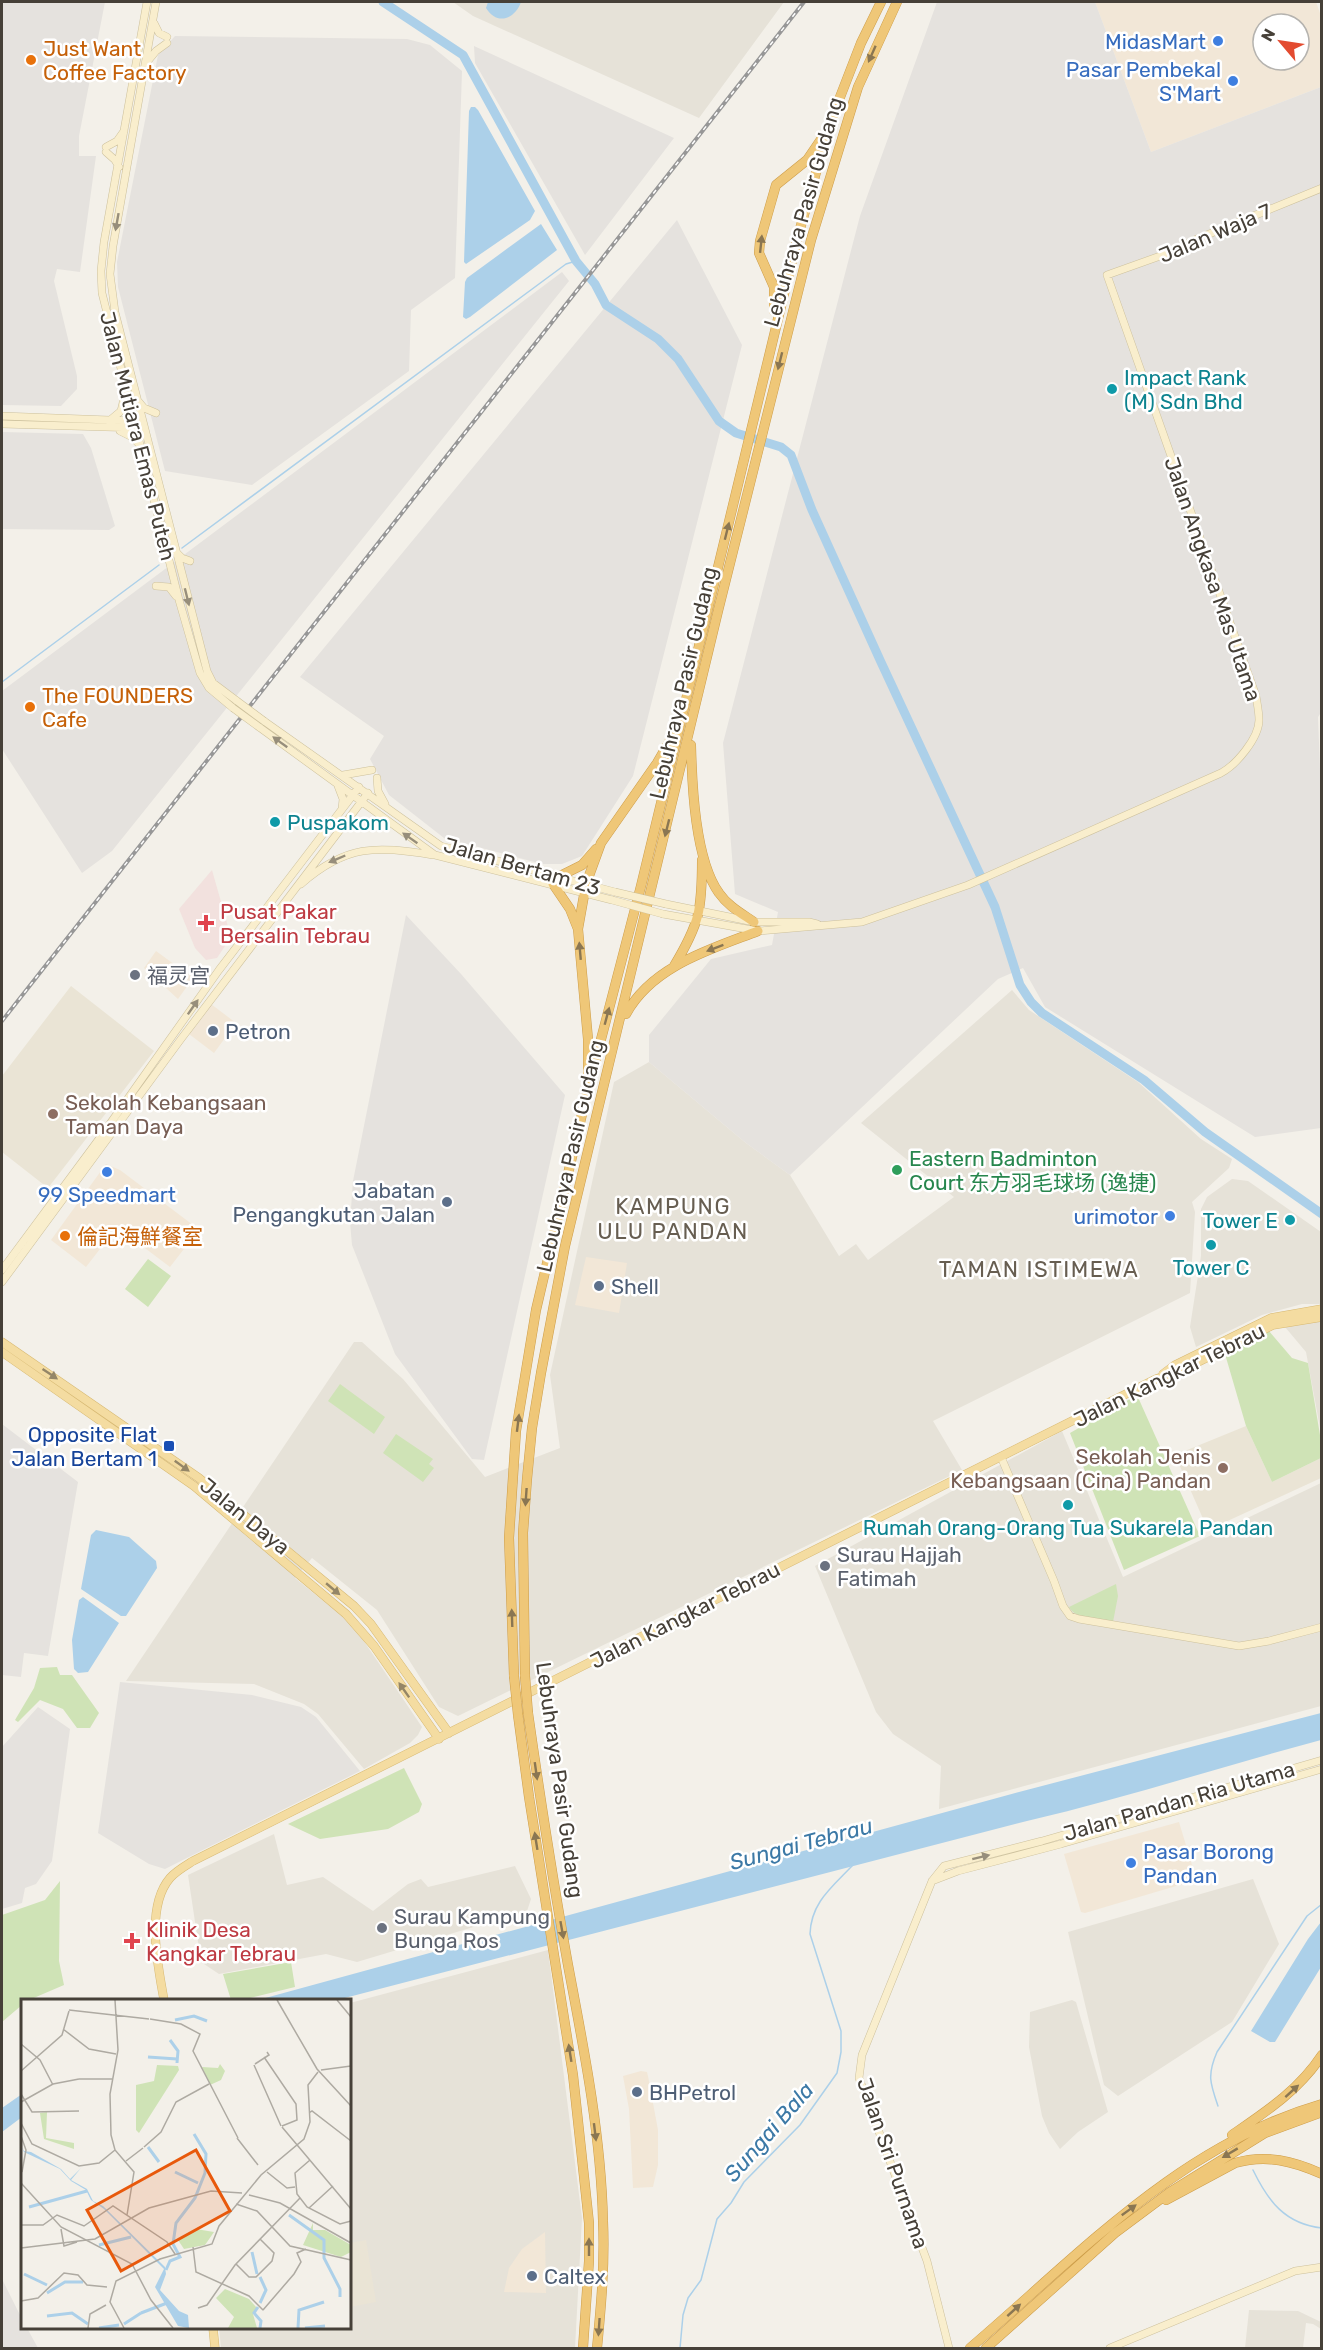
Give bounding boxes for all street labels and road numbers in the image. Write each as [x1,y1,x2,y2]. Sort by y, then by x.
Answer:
street label: Lebuhraya Pasir Gudang [758,94,848,330]
street label: Jalan Waja 7 [1155,198,1275,268]
street label: Jalan Mutiara Emas Puteh [95,309,181,563]
street label: Jalan Angkasa Mas Utama [1159,454,1267,704]
street label: Lebuhraya Pasir Gudang [644,564,722,802]
street label: Jalan Bertam 23 [441,832,603,900]
street label: Lebuhraya Pasir Gudang [531,1037,609,1275]
street label: Jalan Kangkar Tebrau [1069,1318,1269,1432]
street label: Jalan Daya [195,1472,295,1560]
street label: Jalan Kangkar Tebrau [586,1556,784,1674]
street label: Lebuhraya Pasir Gudang [531,1660,589,1900]
street label: Jalan Pandan Ria Utama [1061,1756,1297,1846]
street label: Jalan Sri Purnama [852,2074,934,2252]

